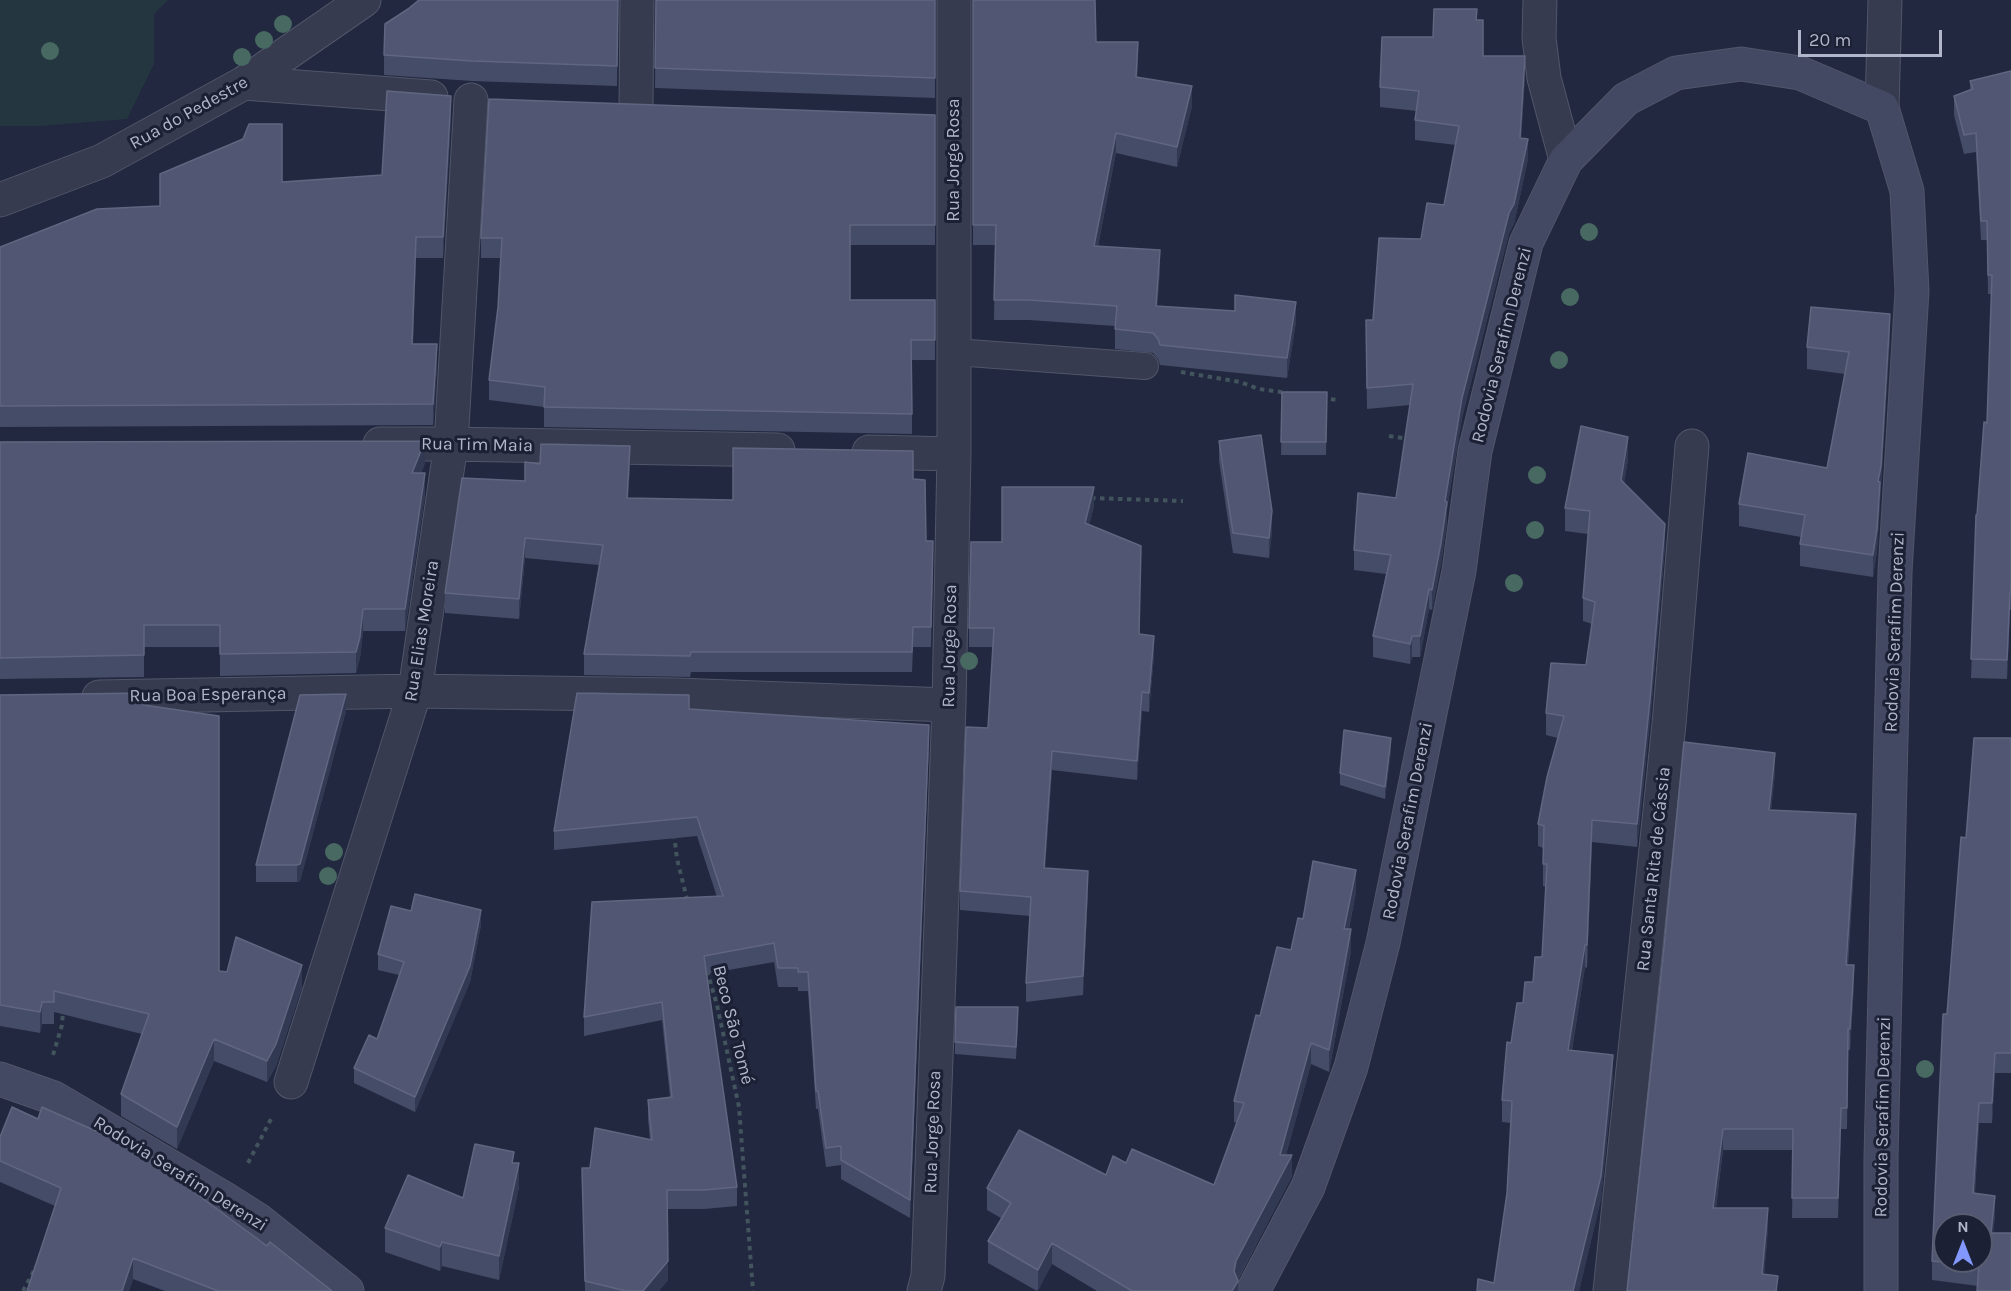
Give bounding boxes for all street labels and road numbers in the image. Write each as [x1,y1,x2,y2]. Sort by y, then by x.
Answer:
street label: Rua do Pedestre [126,72,252,154]
street label: Rua Jorge Rosa [943,98,965,222]
street label: Rodovia Serafim Derenzi [1467,245,1537,445]
street label: Rua Tim Maia [421,433,533,457]
street label: Rodovia Serafim Derenzi [1881,531,1909,733]
street label: Rua Elias Moreira [400,559,444,703]
street label: Rua Jorge Rosa [938,584,962,708]
street label: Rua Boa Esperança [129,683,287,707]
street label: Rodovia Serafim Derenzi [1378,720,1438,922]
street label: Rua Santa Rita de Cássia [1633,766,1675,972]
street label: Beco São Tomé [708,963,758,1087]
street label: Rodovia Serafim Derenzi [1870,1016,1896,1218]
street label: Rua Jorge Rosa [920,1070,946,1194]
street label: Rodovia Serafim Derenzi [89,1112,271,1236]

